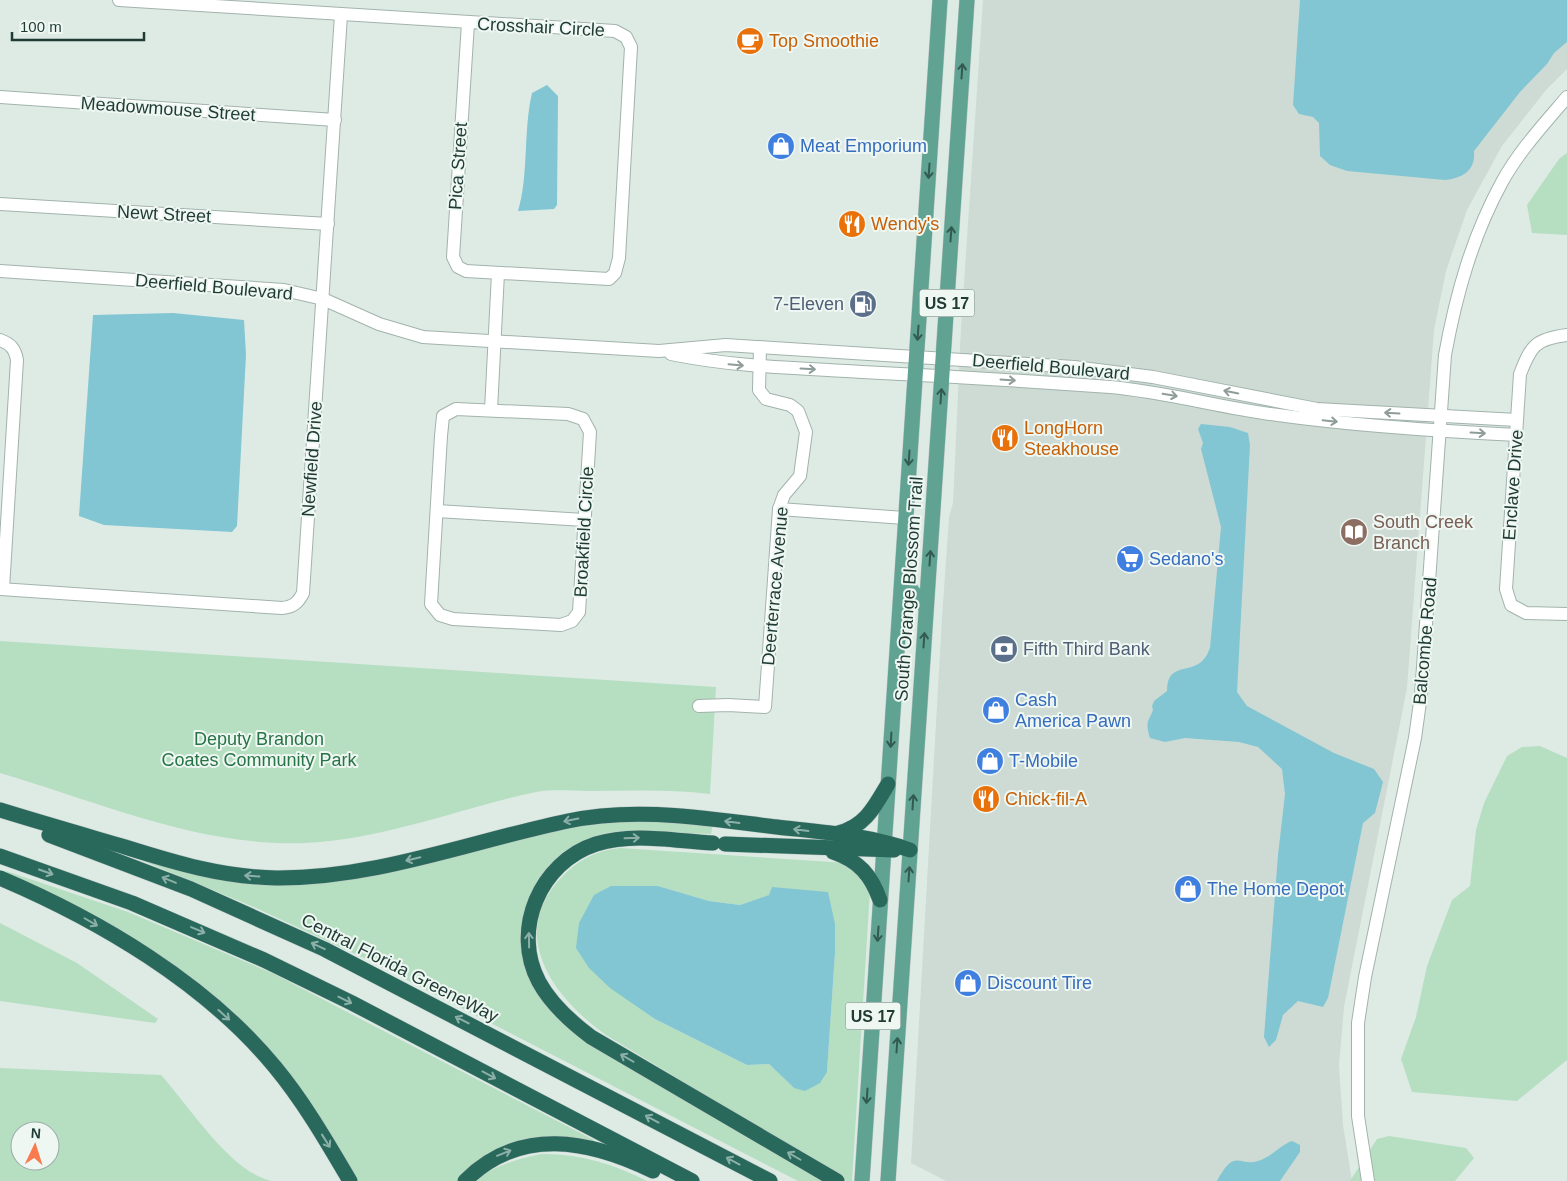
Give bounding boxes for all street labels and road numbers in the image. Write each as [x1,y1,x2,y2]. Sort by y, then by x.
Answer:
street label: Crosshair Circle [477,14,605,40]
street label: Meadowmouse Street [80,93,256,125]
street label: Pica Street [445,121,471,211]
street label: Newt Street [117,202,211,226]
street label: Deerfield Boulevard [134,270,294,304]
road number: US 17 [920,290,974,316]
street label: Deerfield Boulevard [971,350,1131,384]
street label: Newfield Drive [298,400,326,518]
street label: Enclave Drive [1499,429,1527,541]
street label: Broakfield Circle [571,466,597,598]
street label: South Orange Blossom Trail [891,476,927,702]
street label: Deerterrace Avenue [758,506,792,666]
street label: Balcombe Road [1409,576,1441,706]
street label: Central Florida GreeneWay [298,910,502,1026]
road number: US 17 [846,1002,900,1030]

